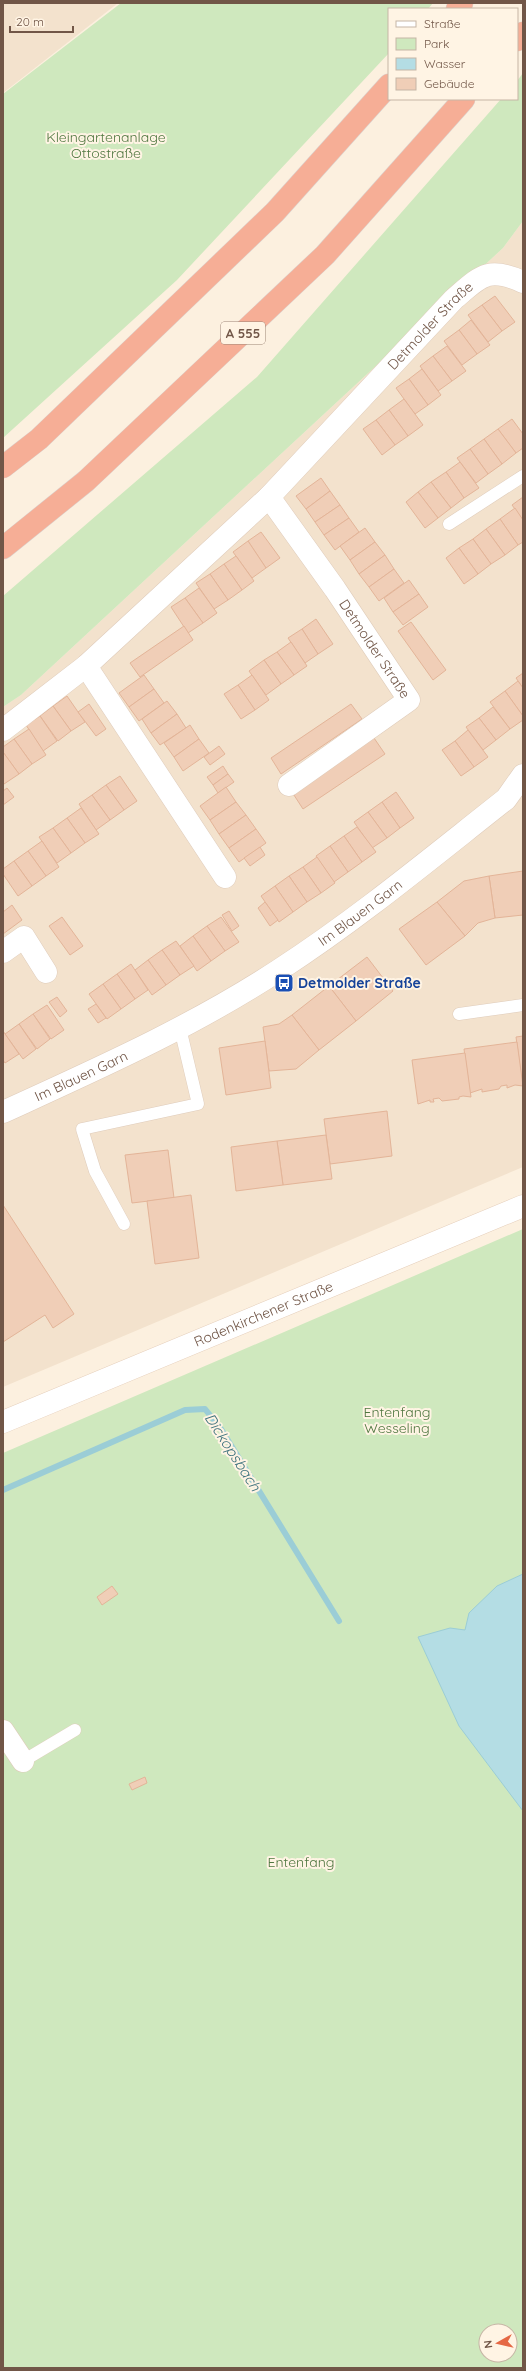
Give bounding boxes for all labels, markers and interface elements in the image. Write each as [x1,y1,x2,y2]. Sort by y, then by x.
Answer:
scale bar [10,8,73,34]
legend [388,8,518,100]
text: 20 m [16,14,44,29]
text: Straße [424,16,461,31]
text: Park [424,36,449,51]
text: Wasser [424,56,466,71]
text: Gebäude [424,76,475,91]
park label: Kleingartenanlage Ottostraße [46,128,166,162]
street label: Detmolder Straße [383,278,477,374]
road number: A 555 [221,322,265,344]
street label: Detmolder Straße [335,596,414,702]
street label: Im Blauen Garn [314,875,406,950]
bus stop icon: Detmolder Straße [273,972,295,994]
place label: Detmolder Straße [298,974,421,992]
street label: Im Blauen Garn [32,1047,130,1105]
street label: Rodenkirchener Straße [191,1277,336,1351]
park label: Entenfang Wesseling [363,1403,431,1437]
water label: Dickopsbach [201,1409,265,1495]
park label: Entenfang [267,1853,335,1871]
north arrow [478,2323,518,2363]
text: N [481,2339,496,2349]

